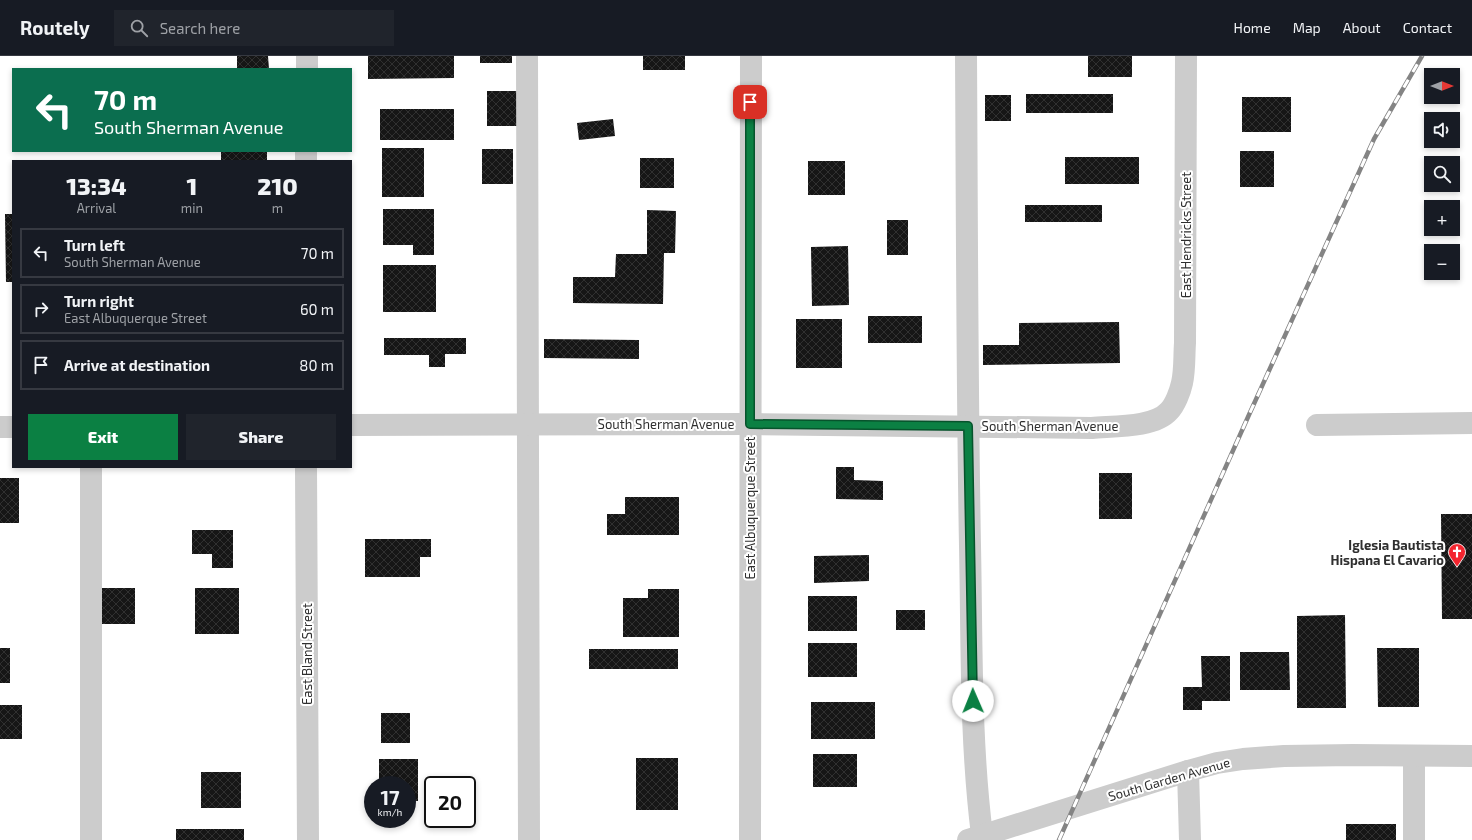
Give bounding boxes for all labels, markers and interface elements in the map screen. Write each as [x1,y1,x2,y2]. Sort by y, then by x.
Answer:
search box [114,10,394,46]
text: Routely [20,16,90,39]
icon: search [128,17,150,39]
text: Search here [160,19,240,37]
text: Home [1234,19,1271,36]
text: Map [1293,19,1321,36]
text: About [1343,19,1381,36]
text: Contact [1403,19,1452,36]
north arrow [1424,68,1460,104]
map controls [1424,68,1460,280]
text: 70 m [94,82,157,116]
icon: left [28,84,80,136]
pin [733,85,767,119]
icon: arrive [739,91,761,113]
button: sound [1424,112,1460,148]
text: South Sherman Avenue [94,116,283,138]
button: search [1424,156,1460,192]
text: 13:34 [66,171,127,200]
text: 1 [186,171,197,200]
text: 210 [257,171,298,200]
street label: East Hendricks Street [1178,172,1194,298]
text: Arrival [77,200,116,216]
text: min [181,200,203,216]
text: m [272,200,283,216]
button: + [1424,200,1460,236]
text: Turn left [64,236,125,254]
icon: left [30,242,52,264]
text: 70 m [301,244,334,262]
button: − [1424,244,1460,280]
text: South Sherman Avenue [64,254,201,270]
text: Turn right [64,292,134,310]
icon: right [30,298,52,320]
text: 60 m [300,300,334,318]
text: East Albuquerque Street [64,310,207,326]
icon: arrive [30,354,52,376]
text: Arrive at destination [64,356,210,374]
text: 80 m [299,356,334,374]
button: Exit [28,414,178,460]
button: Share [186,414,336,460]
street label: South Sherman Avenue [598,416,734,432]
street label: South Sherman Avenue [982,418,1118,434]
street label: East Albuquerque Street [742,436,758,580]
place label: Iglesia Bautista Hispana El Cavario [1331,537,1444,568]
church icon: Iglesia Bautista Hispana El Cavario [1447,542,1467,567]
street label: East Bland Street [299,603,315,705]
position arrow [952,680,994,722]
street label: South Garden Avenue [1106,754,1232,804]
speed limit sign: 20 [424,776,476,828]
text: 17 [380,785,400,809]
text: km/h [378,806,402,818]

